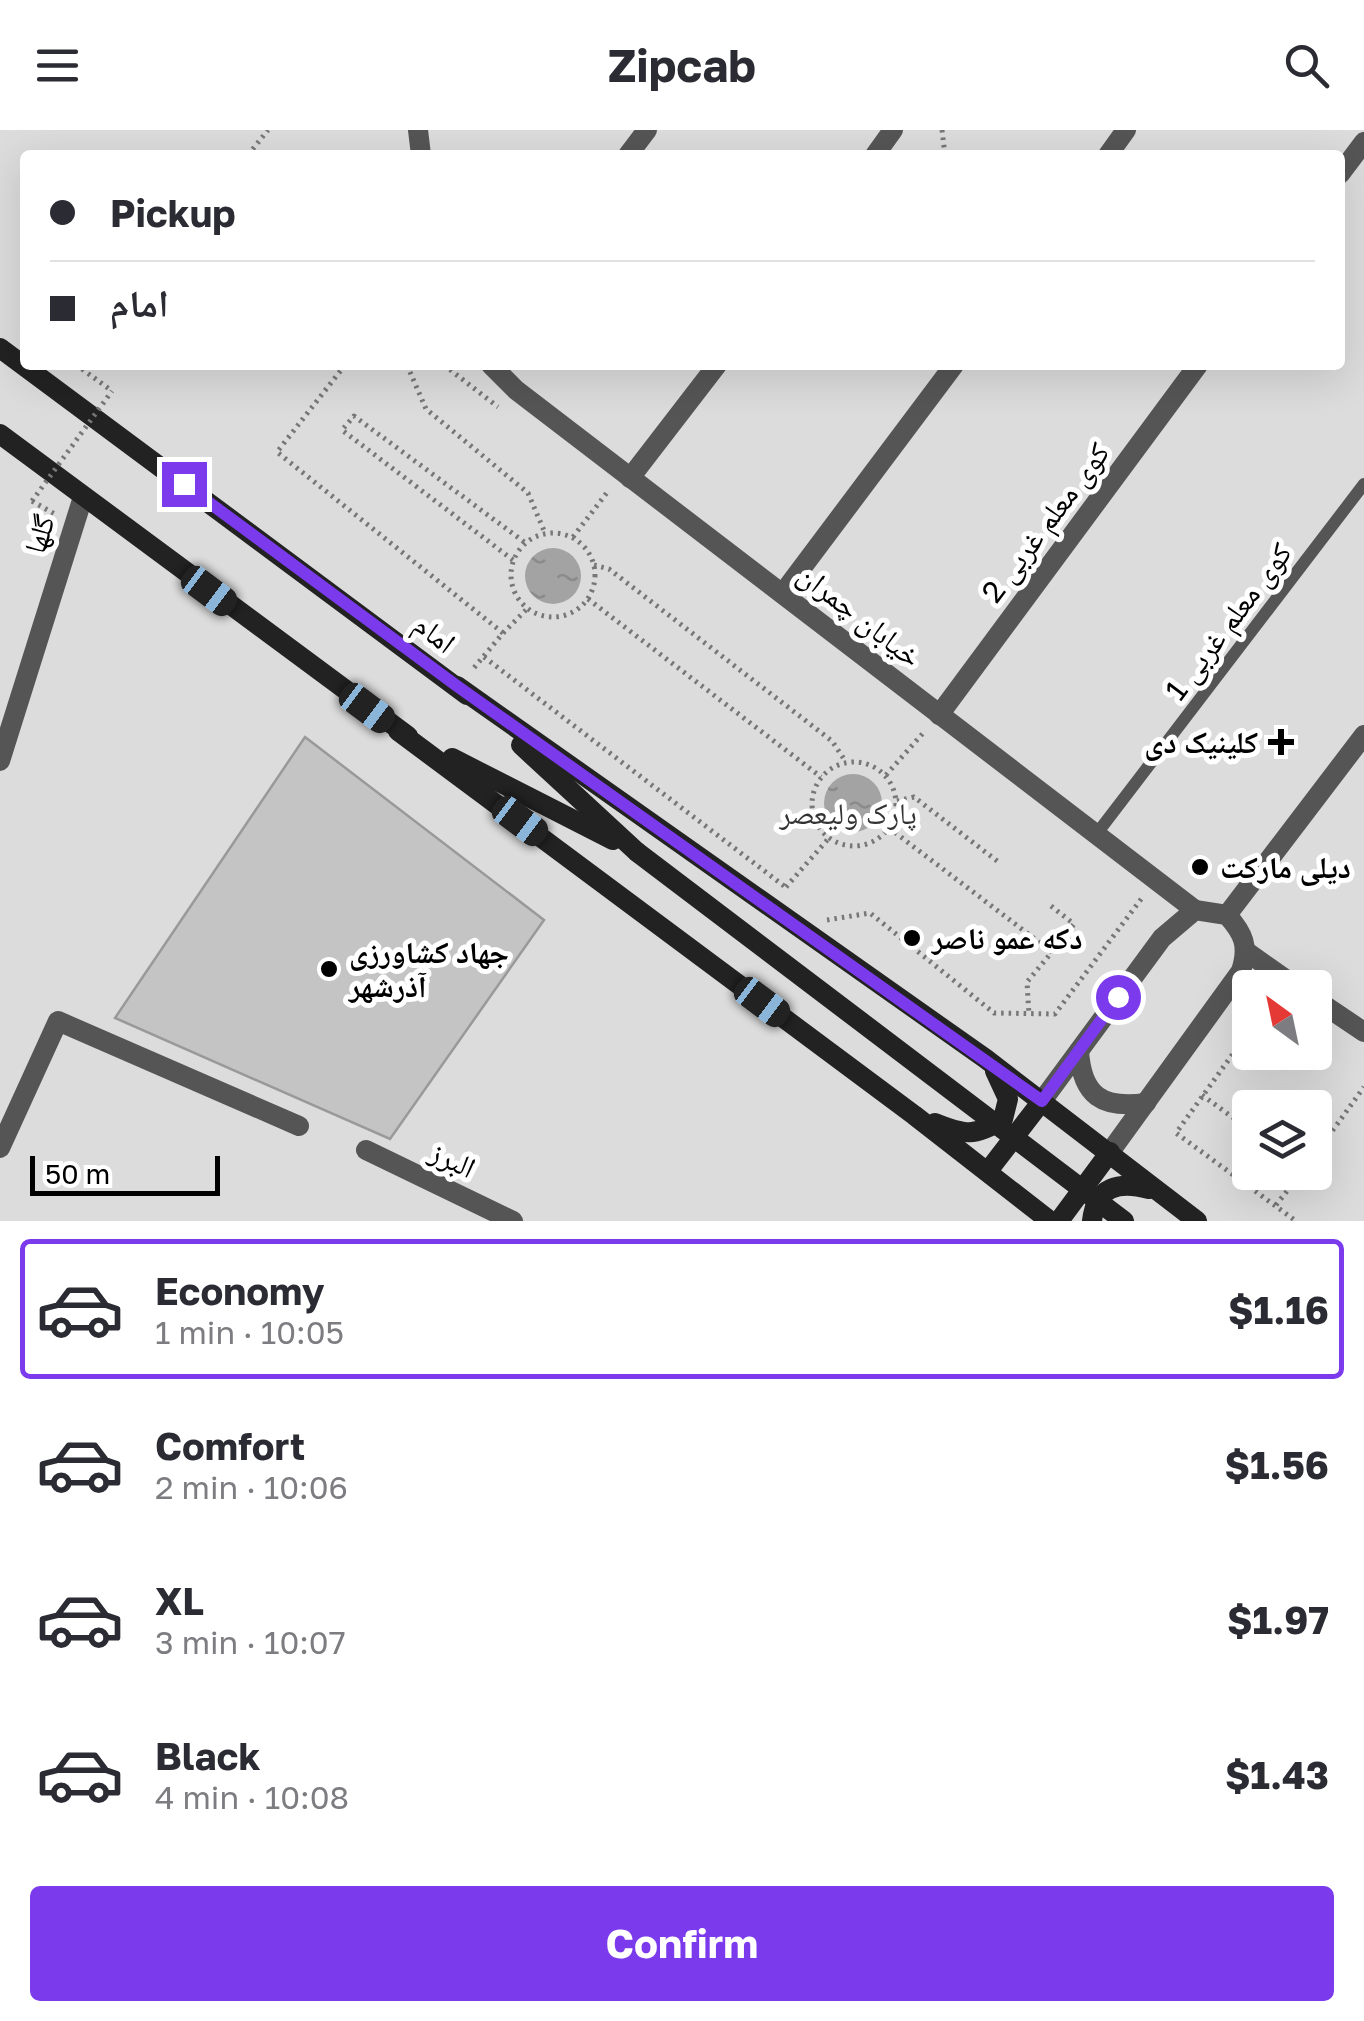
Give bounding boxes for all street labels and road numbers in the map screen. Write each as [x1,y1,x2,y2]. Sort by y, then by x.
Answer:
street label: کوی معلم غربی 2 [973,435,1119,611]
street label: گلها [16,510,62,558]
street label: کوی معلم غربی 1 [1157,535,1301,709]
street label: خیابان چمران [791,556,929,675]
street label: امام [406,606,463,662]
street label: البرز [424,1132,482,1185]

